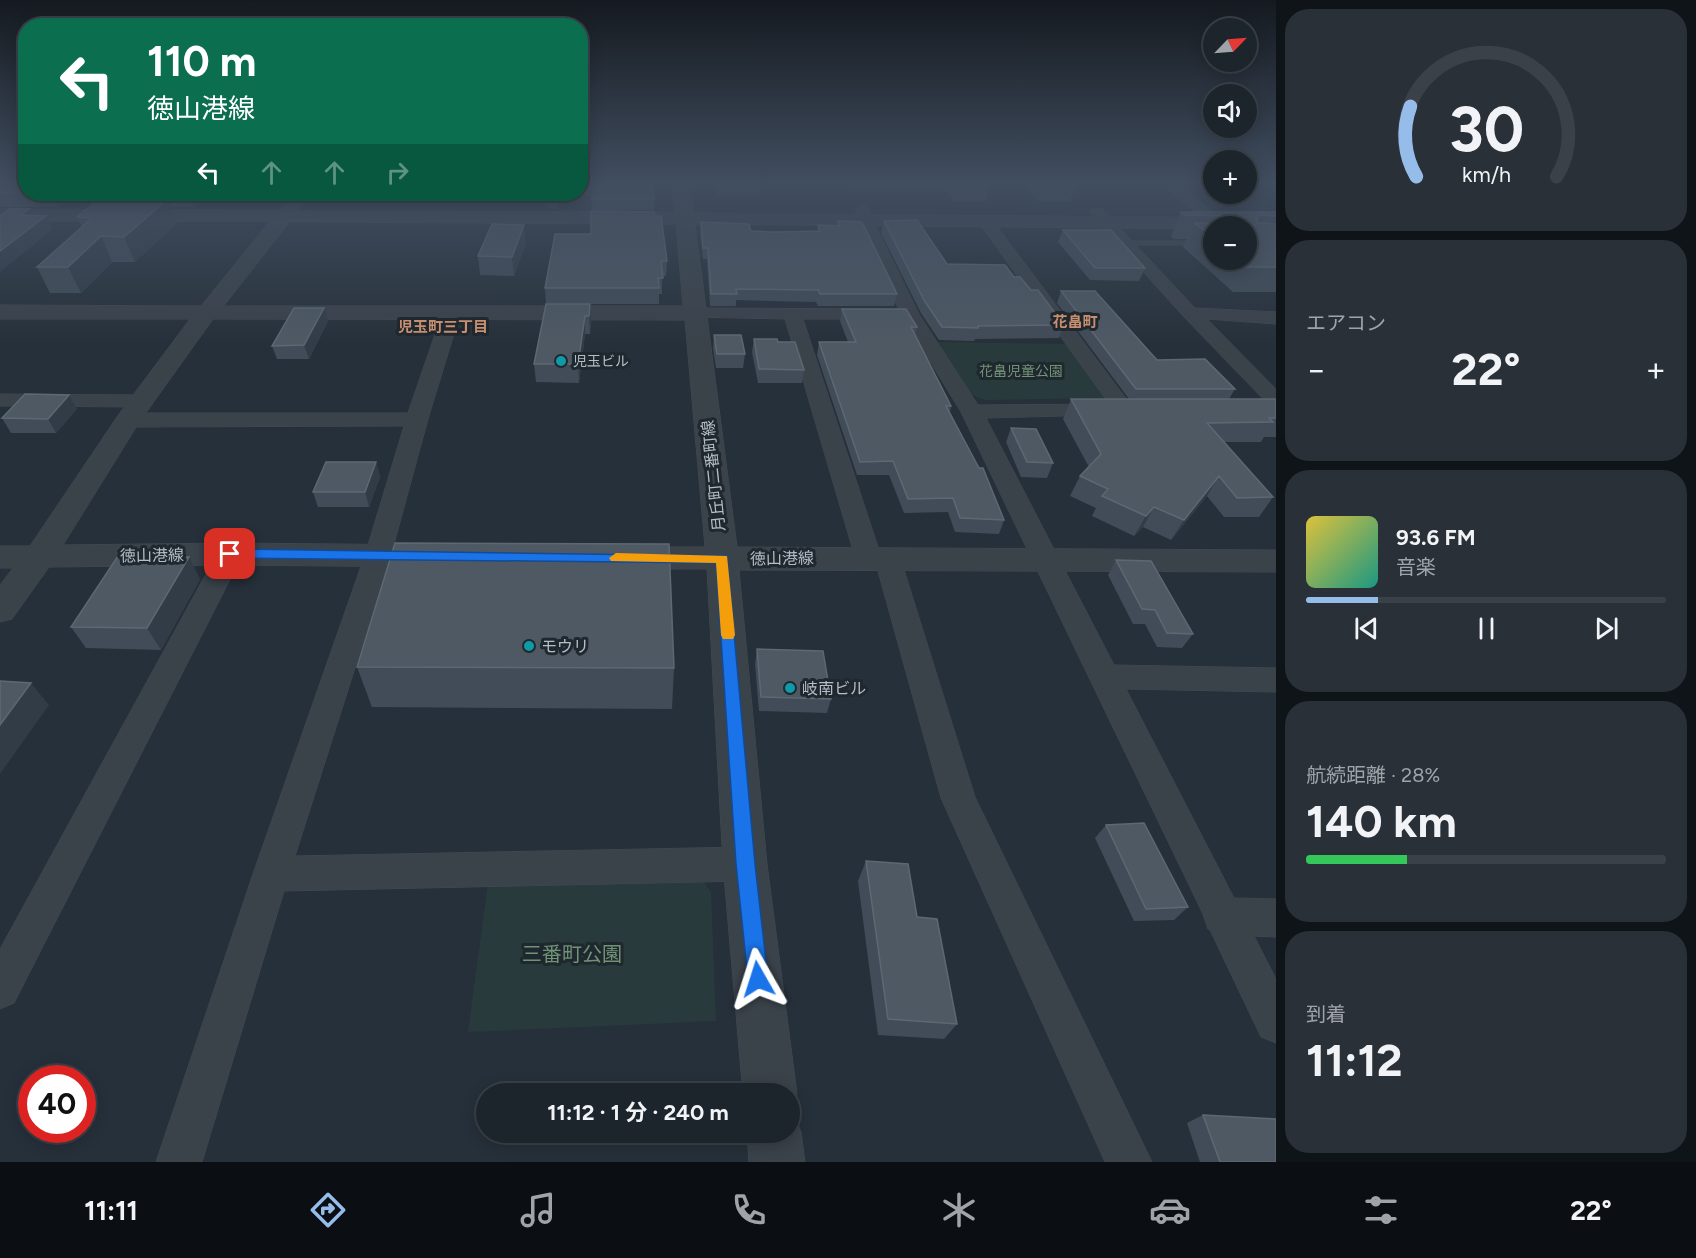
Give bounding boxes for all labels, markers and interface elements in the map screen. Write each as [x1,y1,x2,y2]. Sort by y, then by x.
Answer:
north arrow [1203,18,1257,72]
map controls [1203,18,1257,270]
text: 110 m [147,36,256,87]
icon: left [48,42,126,120]
button: sound [1203,84,1257,138]
text: 徳山港線 [147,92,255,125]
text: 30 [1448,92,1524,167]
button: + [1203,150,1257,204]
icon: left [192,156,225,189]
icon: ahead [255,156,288,189]
icon: ahead [318,156,351,189]
icon: right [381,156,414,189]
text: km/h [1462,162,1510,187]
button: − [1203,216,1257,270]
text: エアコン [1306,311,1386,335]
district label: 花畠町 [1052,313,1098,331]
district label: 児玉町三丁目 [398,318,488,336]
text: 22° [1451,342,1521,396]
text: − [1306,350,1327,389]
text: + [1645,350,1666,389]
place label: 児玉ビル [573,353,629,370]
marker: 児玉ビル [554,354,568,368]
park label: 花畠児童公園 [979,363,1063,380]
street label: 月丘町二番町線 [698,419,729,533]
text: 93.6 FM [1396,524,1476,551]
pin [204,528,255,579]
icon: arrive [213,537,246,570]
street label: 徳山港線 [120,545,184,566]
street label: 徳山港線 [750,548,814,569]
text: 音楽 [1396,555,1436,579]
icon: previous [1350,612,1383,645]
icon: pause [1470,612,1503,645]
icon: next [1590,612,1623,645]
place label: モウリ [541,637,589,656]
marker: モウリ [522,639,536,653]
place label: 岐南ビル [802,679,866,698]
marker: 岐南ビル [783,681,797,695]
text: 航続距離 · 28% [1306,763,1440,787]
text: 140 km [1306,794,1457,848]
park label: 三番町公園 [522,942,622,966]
position arrow [726,947,790,1011]
text: 到着 [1306,1002,1346,1026]
text: 11:12 [1306,1033,1403,1087]
speed limit sign: 40 [18,1065,96,1143]
text: 11:12 · 1 分 · 240 m [547,1099,729,1126]
icon: directions [307,1189,349,1231]
icon: music [517,1189,559,1231]
icon: phone [728,1189,770,1231]
icon: climate [938,1189,980,1231]
icon: car [1149,1189,1191,1231]
icon: filters [1360,1189,1402,1231]
text: 11:11 [84,1194,138,1227]
text: 22° [1570,1194,1612,1227]

